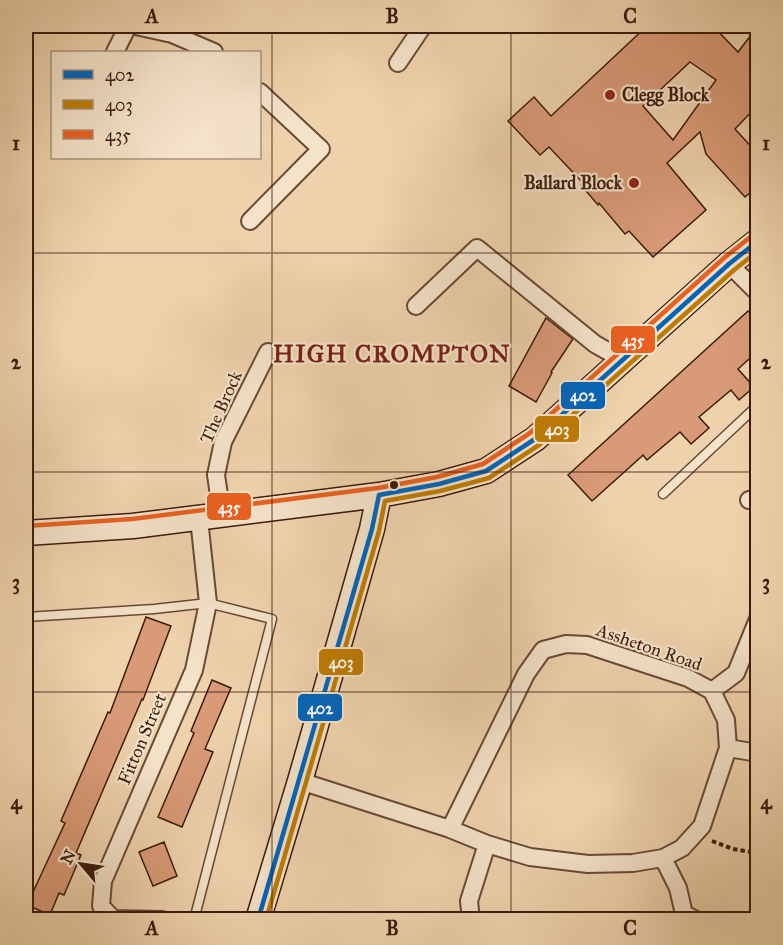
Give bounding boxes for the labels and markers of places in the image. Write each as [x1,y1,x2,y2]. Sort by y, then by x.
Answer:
place label: Clegg Block [622,84,710,107]
marker: Clegg Block [603,88,617,102]
place label: Ballard Block [524,172,623,194]
marker: Ballard Block [627,176,641,190]
unlabelled marker [388,479,400,491]

